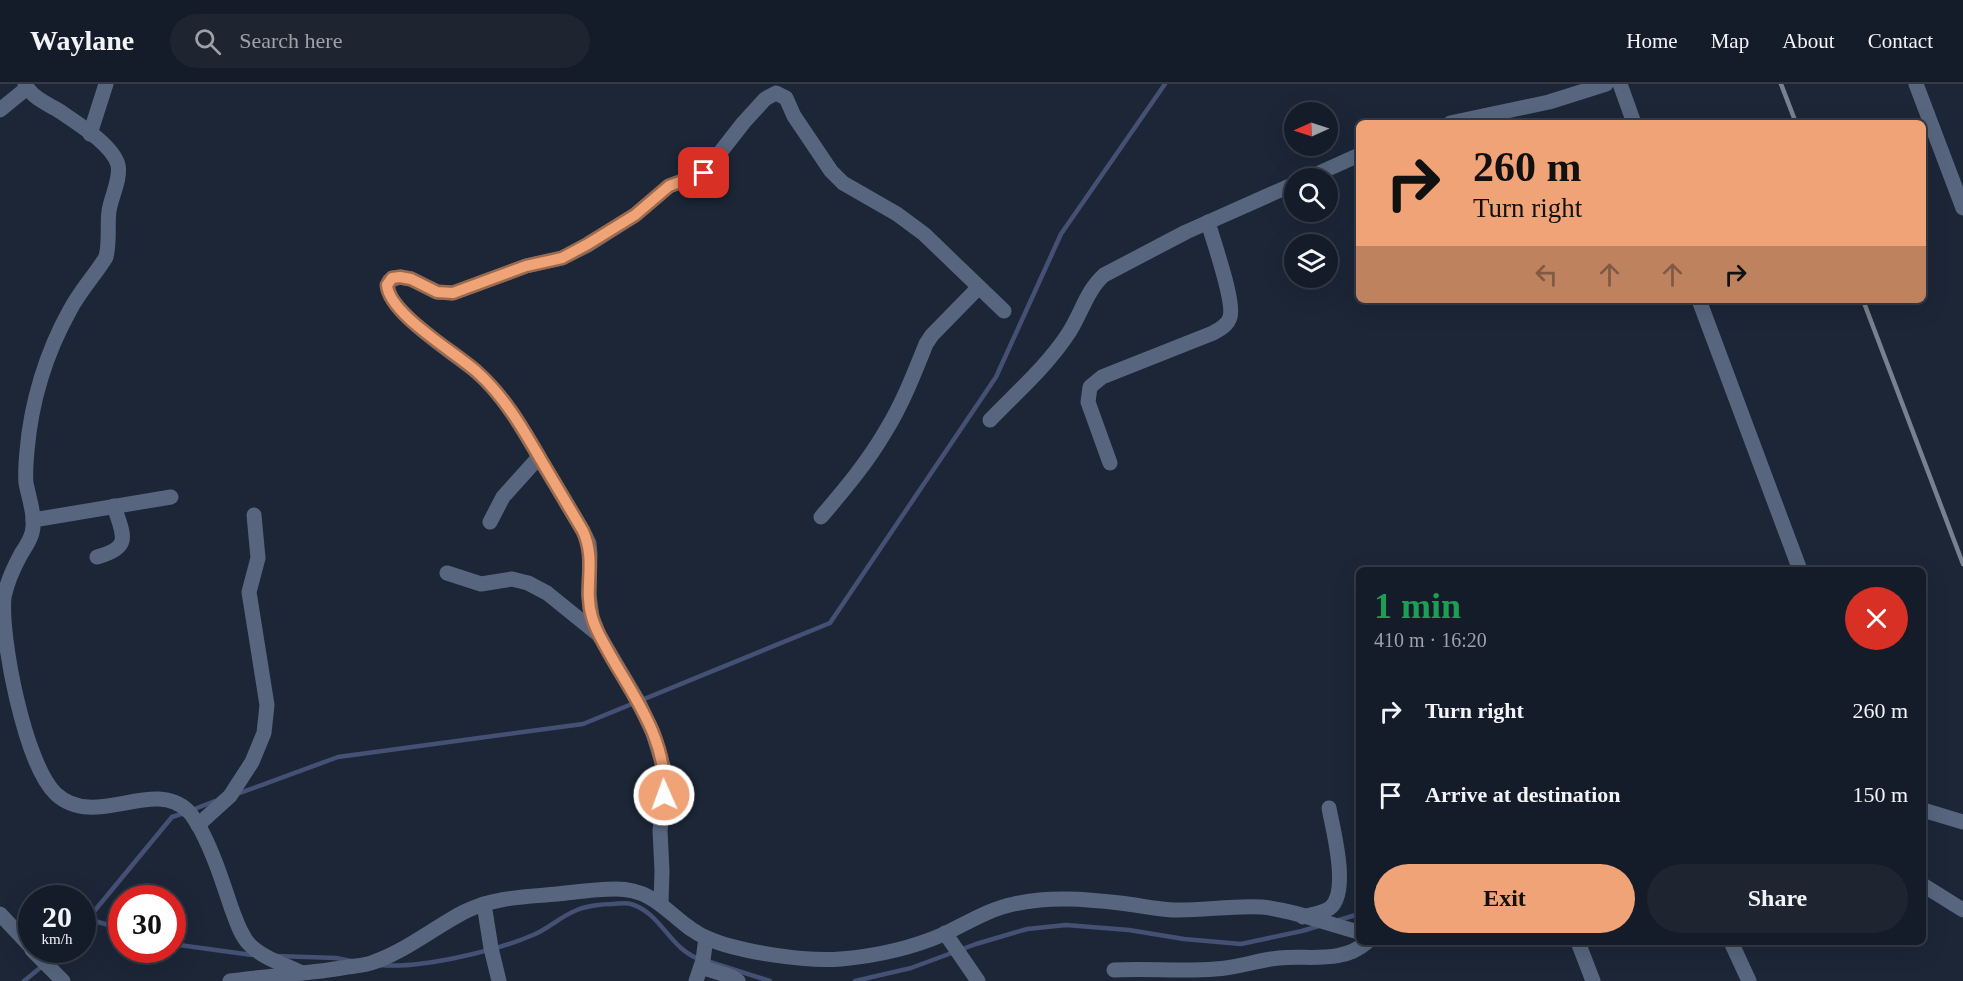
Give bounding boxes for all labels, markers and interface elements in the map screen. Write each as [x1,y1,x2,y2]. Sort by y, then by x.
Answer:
search box [170,14,590,68]
text: Waylane [30,25,134,56]
icon: search [191,25,224,58]
text: Search here [239,28,342,53]
text: Home [1626,29,1678,53]
text: Map [1711,29,1749,53]
text: About [1782,29,1835,53]
text: Contact [1868,29,1933,53]
north arrow [1284,102,1338,156]
map controls [1284,102,1338,288]
icon: right [1374,144,1452,222]
text: 260 m [1473,144,1582,190]
pin [678,147,729,198]
icon: arrive [687,156,720,189]
button: search [1284,168,1338,222]
text: Turn right [1473,193,1582,223]
button: layers [1284,234,1338,288]
icon: left [1530,258,1563,291]
icon: ahead [1593,258,1626,291]
icon: ahead [1656,258,1689,291]
icon: right [1719,258,1752,291]
text: 1 min [1374,586,1461,626]
button: close [1845,587,1908,650]
text: 410 m · 16:20 [1374,629,1487,651]
icon: right [1374,695,1407,728]
text: Turn right [1425,698,1524,723]
text: 260 m [1852,698,1908,723]
position arrow [632,763,696,827]
icon: arrive [1374,779,1407,812]
text: Arrive at destination [1425,782,1621,807]
text: 150 m [1852,782,1908,807]
button: Exit [1374,864,1635,933]
button: Share [1647,864,1908,933]
speed limit sign: 30 [108,885,186,963]
text: 20 [42,900,72,933]
text: km/h [42,931,72,947]

